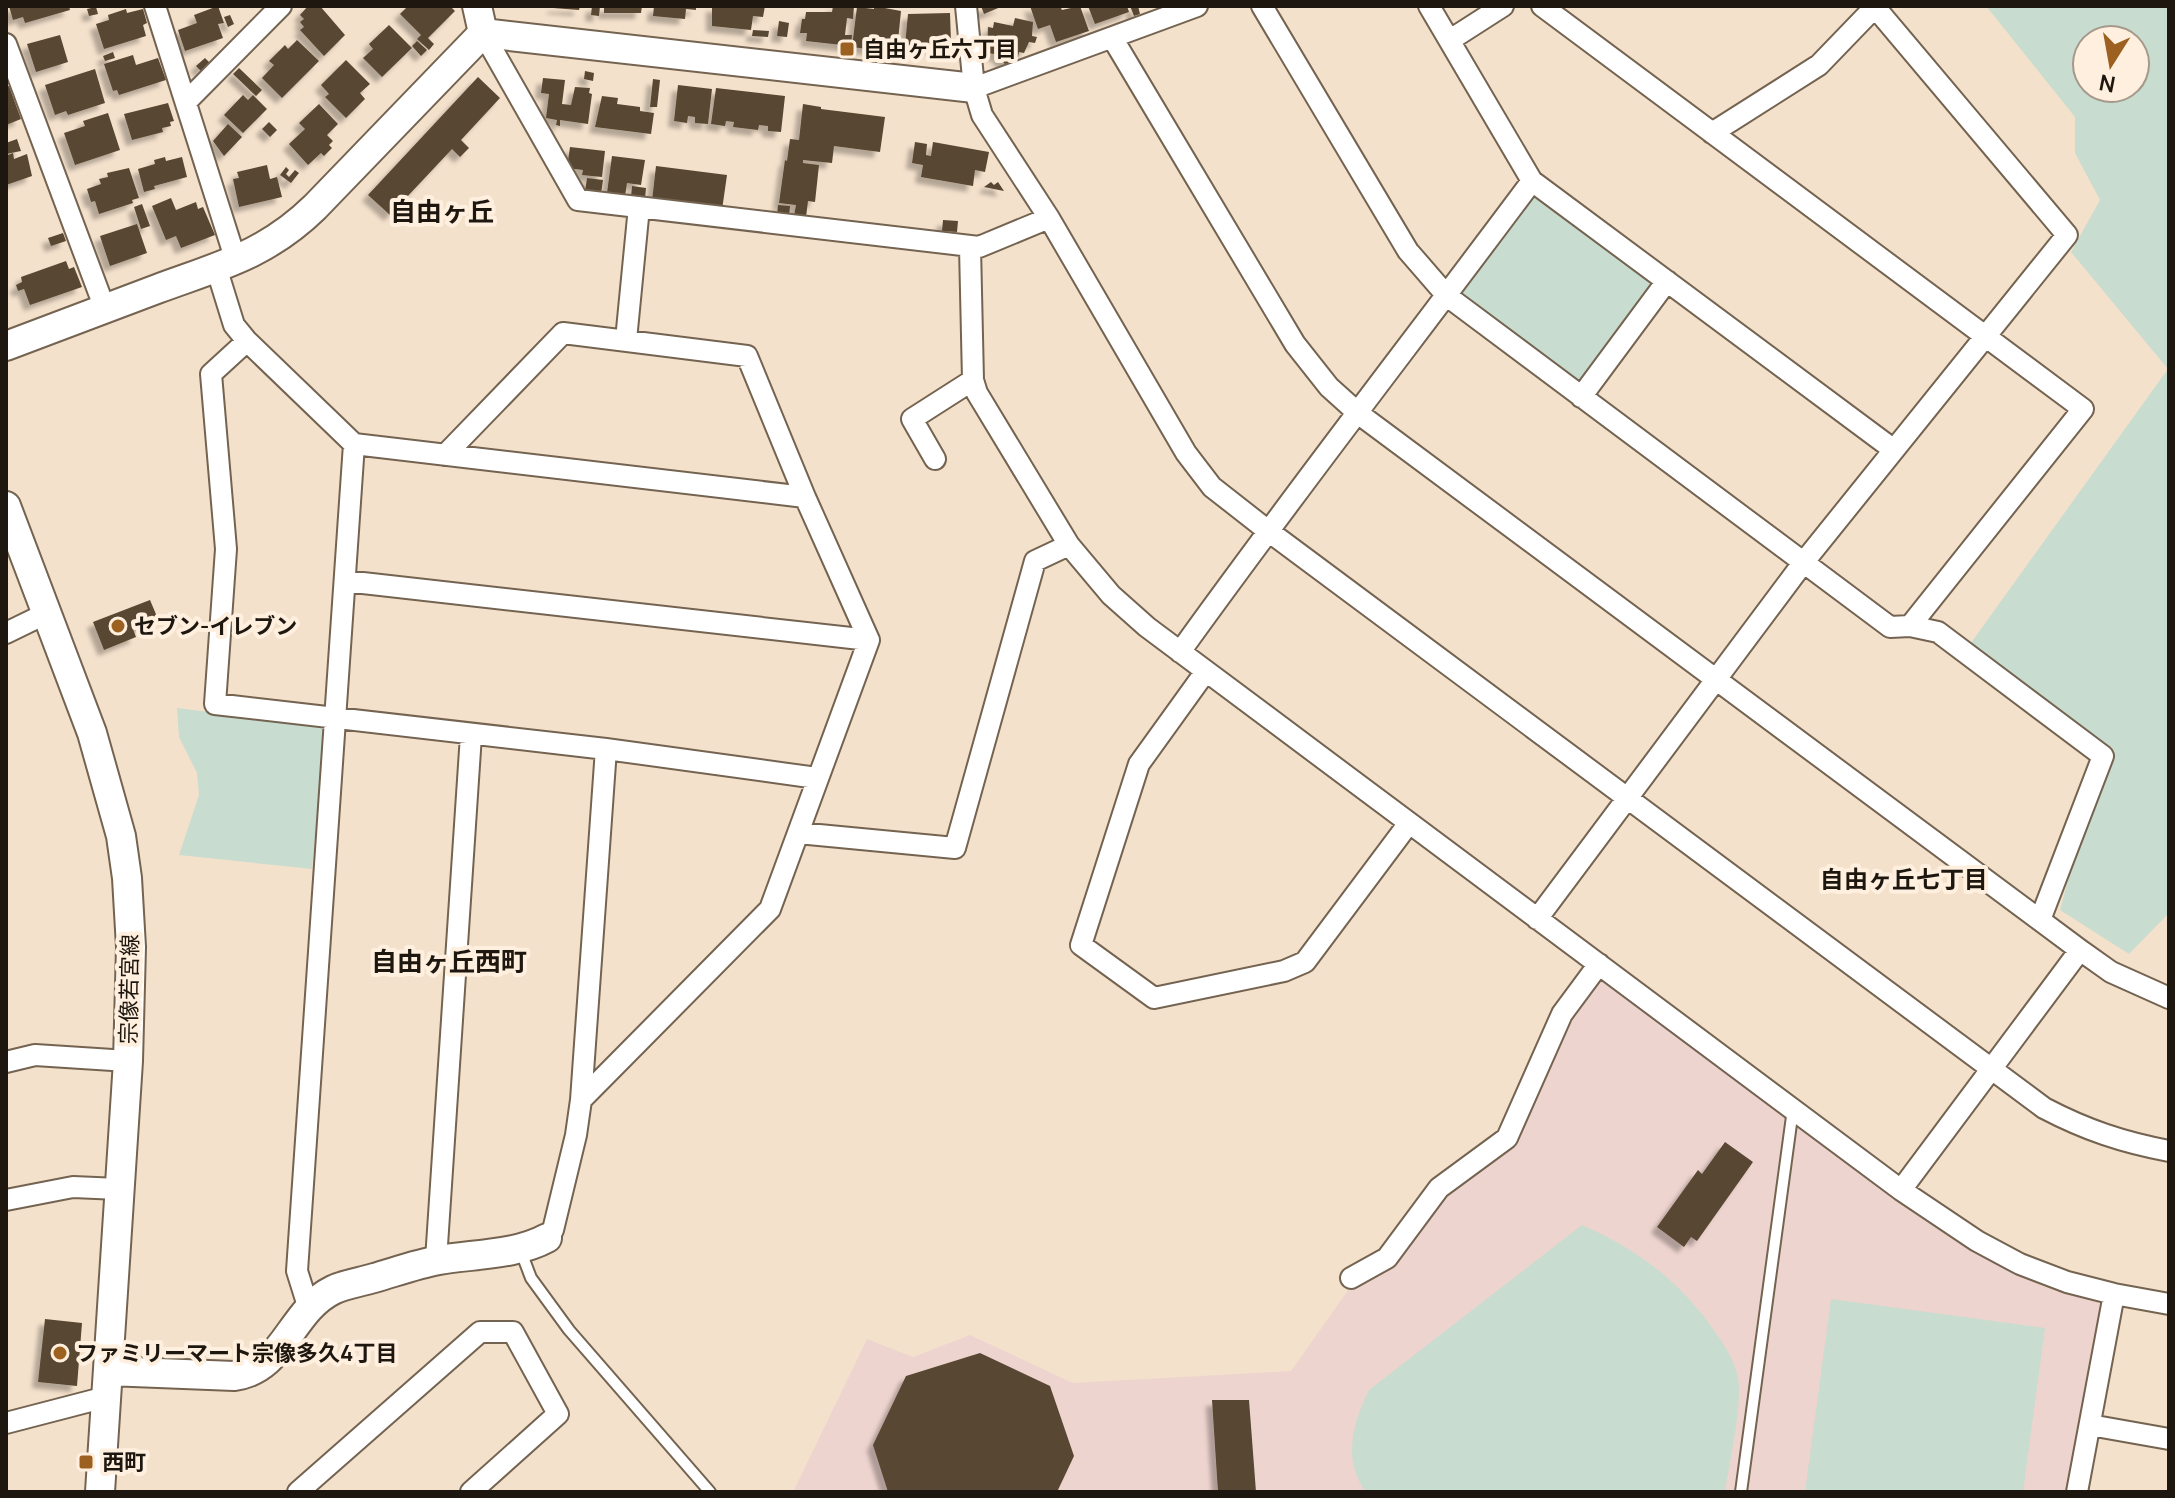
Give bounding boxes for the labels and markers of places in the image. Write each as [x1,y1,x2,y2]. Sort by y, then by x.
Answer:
place label: 自由ヶ丘六丁目 [863,34,1017,64]
marker: 自由ヶ丘六丁目 [838,40,856,58]
place label: セブン-イレブン [134,611,297,641]
marker: セブン-イレブン [109,617,127,635]
place label: ファミリーマート宗像多久4丁目 [76,1338,397,1368]
marker: ファミリーマート宗像多久4丁目 [51,1344,69,1362]
place label: 西町 [102,1447,146,1477]
marker: 西町 [77,1453,95,1471]

